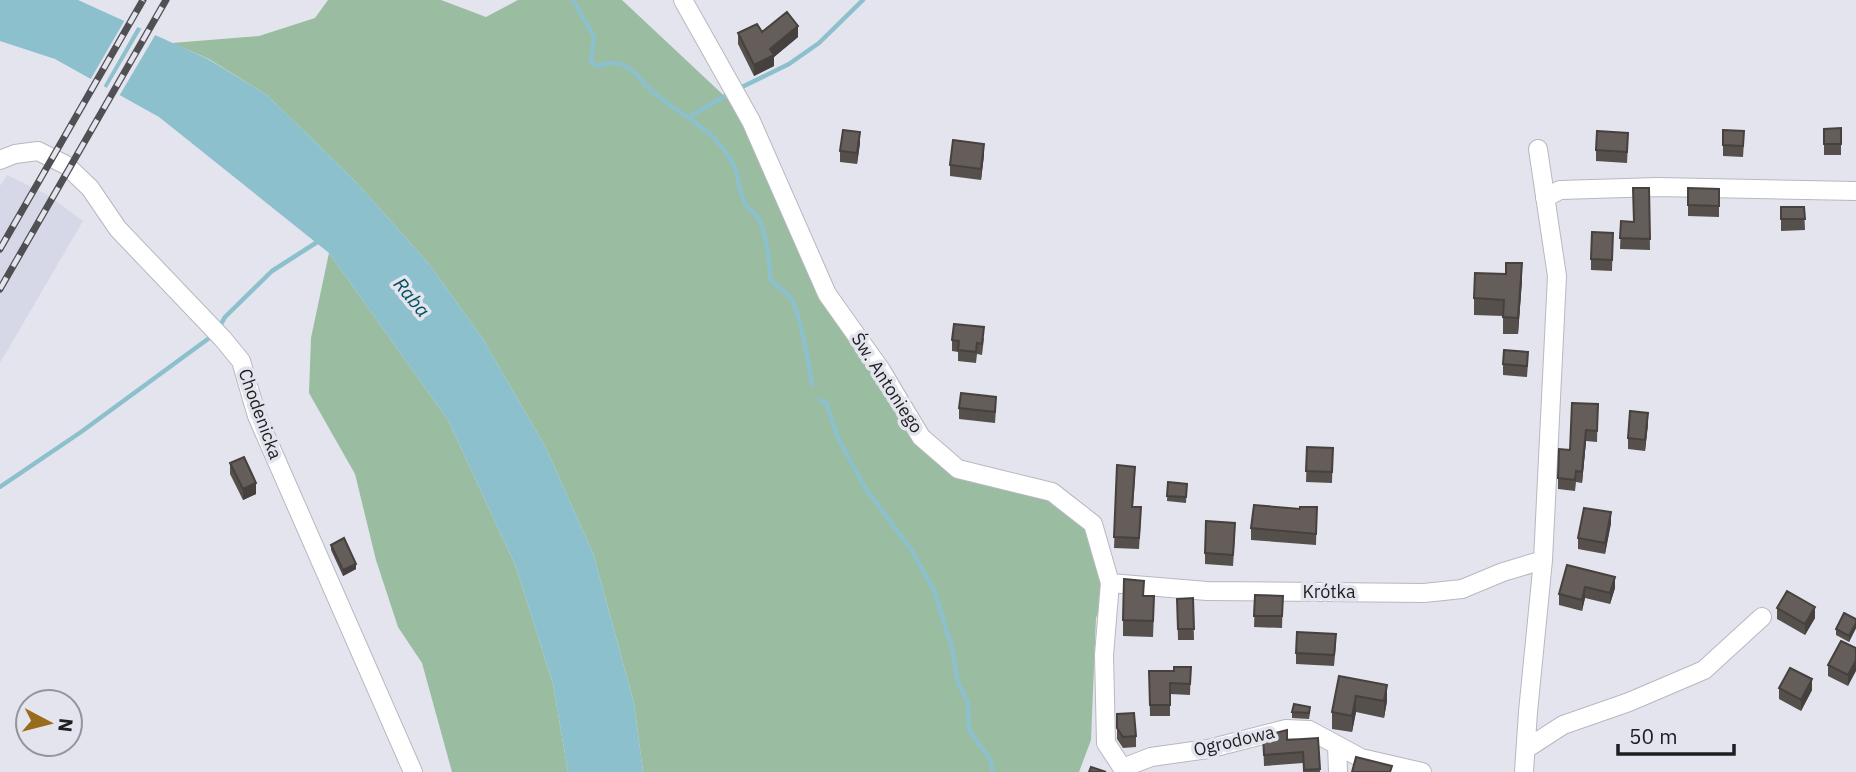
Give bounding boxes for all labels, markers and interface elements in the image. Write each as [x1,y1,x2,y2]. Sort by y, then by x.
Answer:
water label: Raba [389,272,435,322]
street label: Św. Antoniego [846,328,928,437]
street label: Chodenicka [233,365,288,463]
street label: Krótka [1302,580,1356,603]
north arrow [14,688,84,758]
scale bar [1618,712,1734,756]
text: N [53,717,79,733]
street label: Ogrodowa [1191,720,1277,761]
text: 50 m [1629,722,1678,750]

